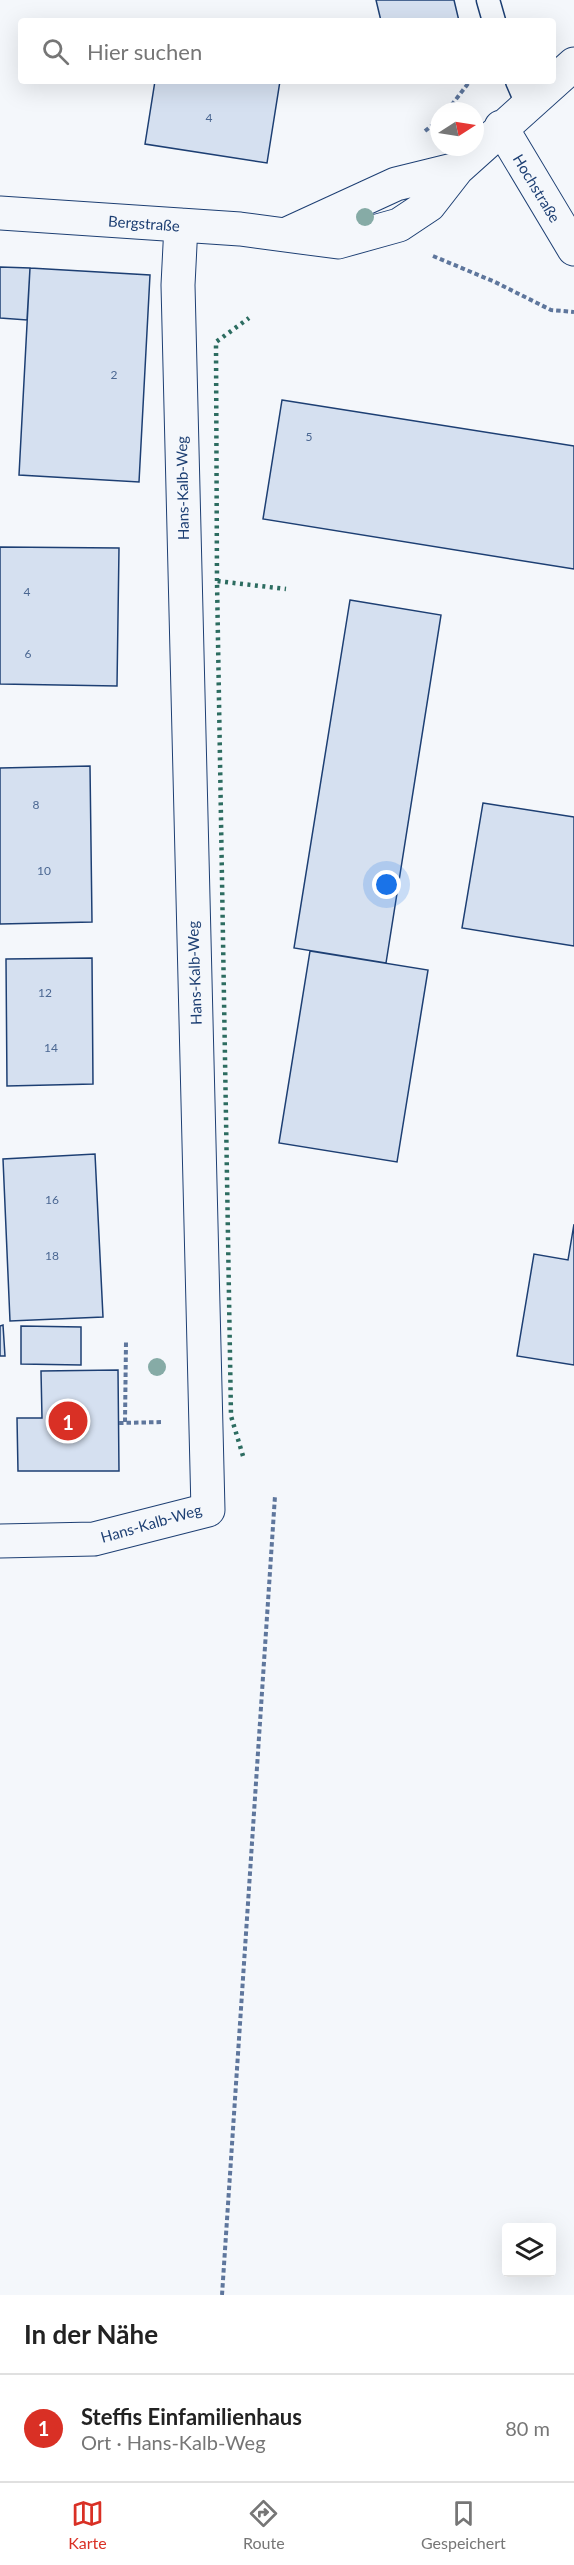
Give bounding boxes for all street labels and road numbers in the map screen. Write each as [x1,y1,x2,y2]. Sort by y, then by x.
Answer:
street label: Hochstraße [510,151,564,226]
street label: Bergstraße [108,212,181,234]
street label: Hans-Kalb-Weg [172,436,192,540]
street label: Hans-Kalb-Weg [183,920,205,1025]
street label: Hans-Kalb-Weg [98,1500,204,1546]

